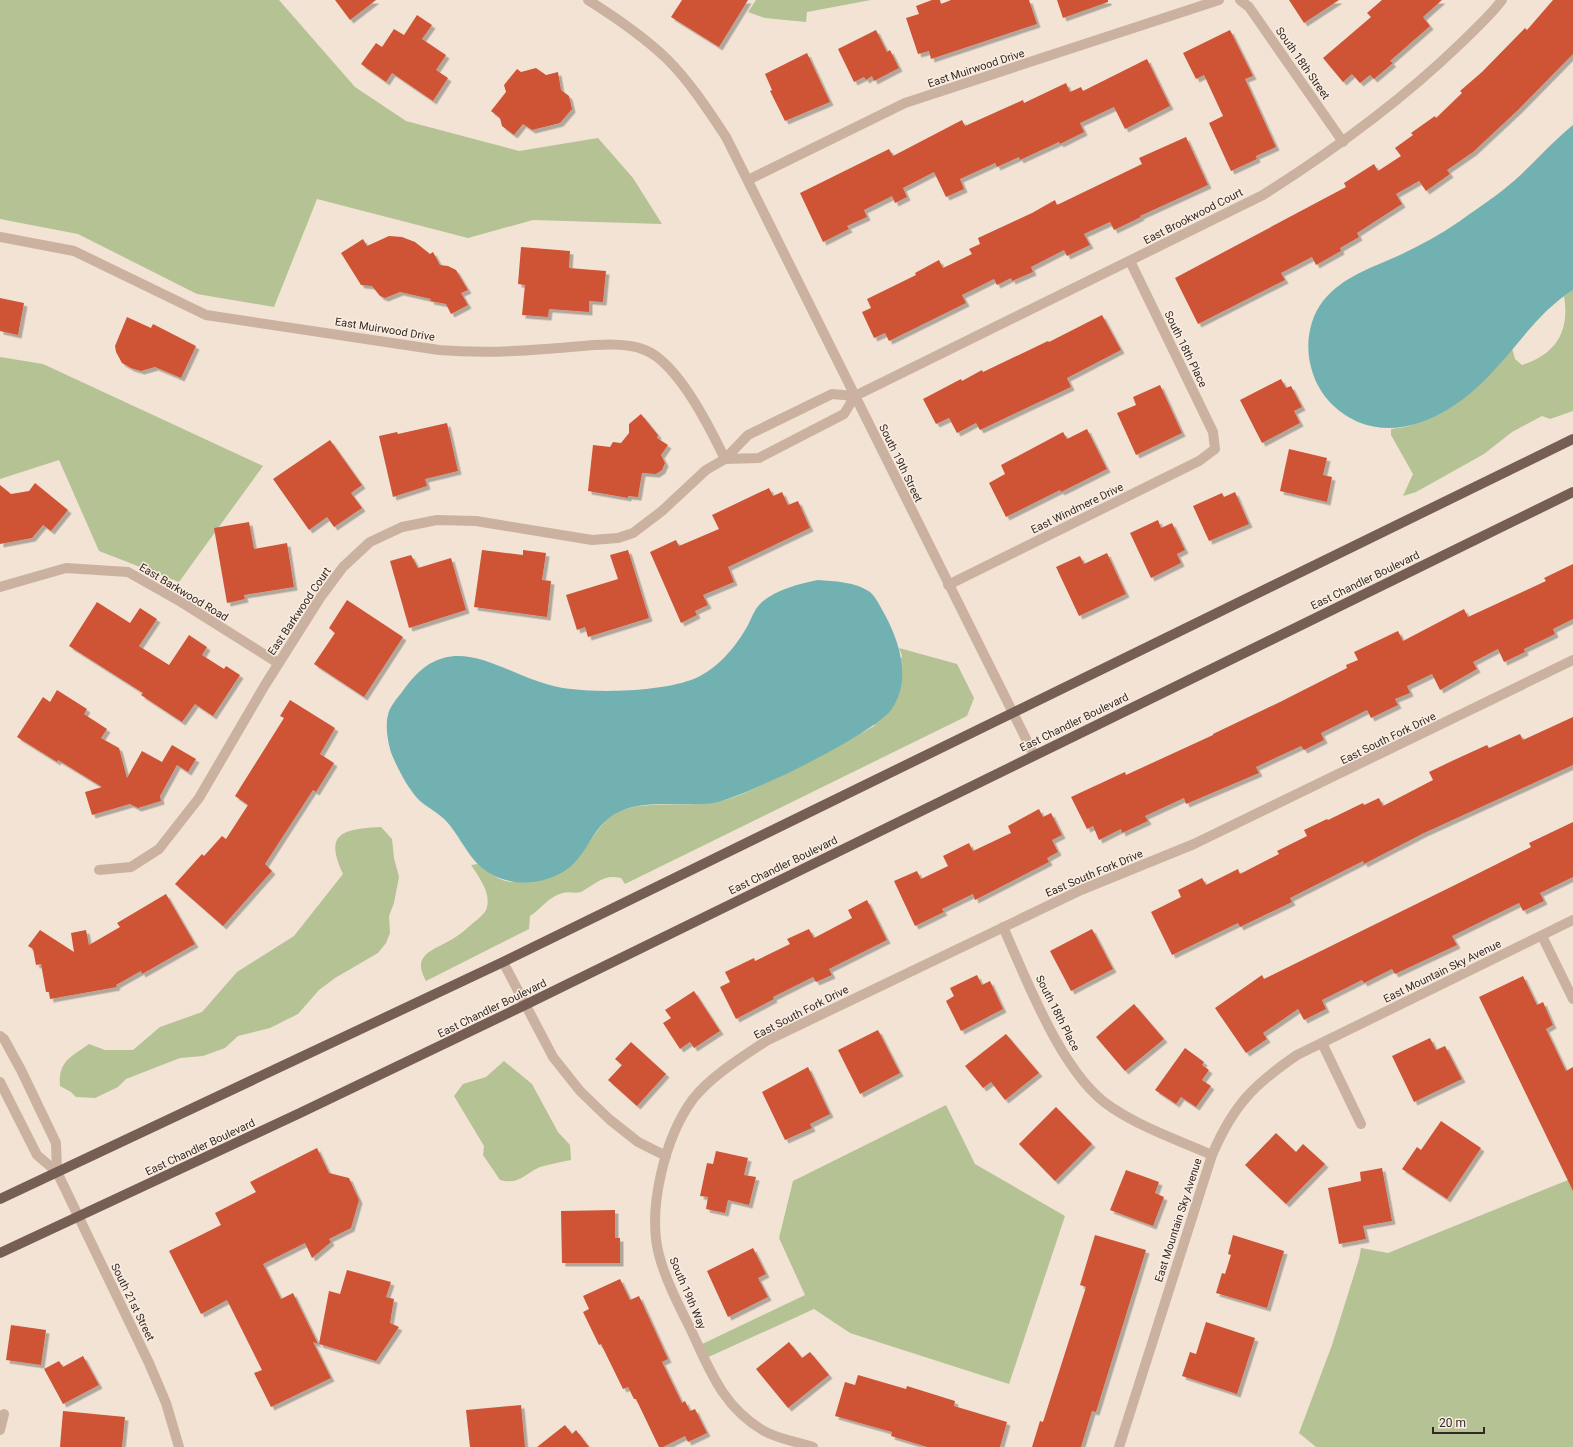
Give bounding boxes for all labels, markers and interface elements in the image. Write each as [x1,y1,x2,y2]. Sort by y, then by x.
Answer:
street label: South 18th Street [1273,25,1333,102]
street label: East Muirwood Drive [926,47,1026,90]
street label: East Brookwood Court [1141,186,1245,247]
street label: South 18th Place [1161,309,1210,390]
street label: East Muirwood Drive [334,315,436,344]
street label: South 19th Street [876,422,925,505]
street label: East Windmere Drive [1029,480,1126,537]
street label: East Chandler Boulevard [1309,548,1422,612]
street label: East Barkwood Road [137,561,231,624]
street label: East Barkwood Court [265,565,334,658]
street label: East Chandler Boulevard [1018,690,1131,754]
street label: East South Fork Drive [1338,710,1438,767]
street label: East Chandler Boulevard [727,833,840,897]
street label: East South Fork Drive [1044,847,1145,900]
street label: East Mountain Sky Avenue [1381,937,1503,1006]
street label: South 18th Place [1033,973,1082,1053]
street label: East Chandler Boulevard [436,976,549,1040]
street label: East South Fork Drive [752,983,851,1042]
street label: East Chandler Boulevard [143,1116,257,1179]
street label: East Mountain Sky Avenue [1152,1156,1205,1284]
street label: South 19th Way [667,1255,709,1332]
street label: South 21st Street [108,1261,157,1343]
scale bar [1433,1409,1484,1435]
text: 20 m [1439,1416,1466,1430]

